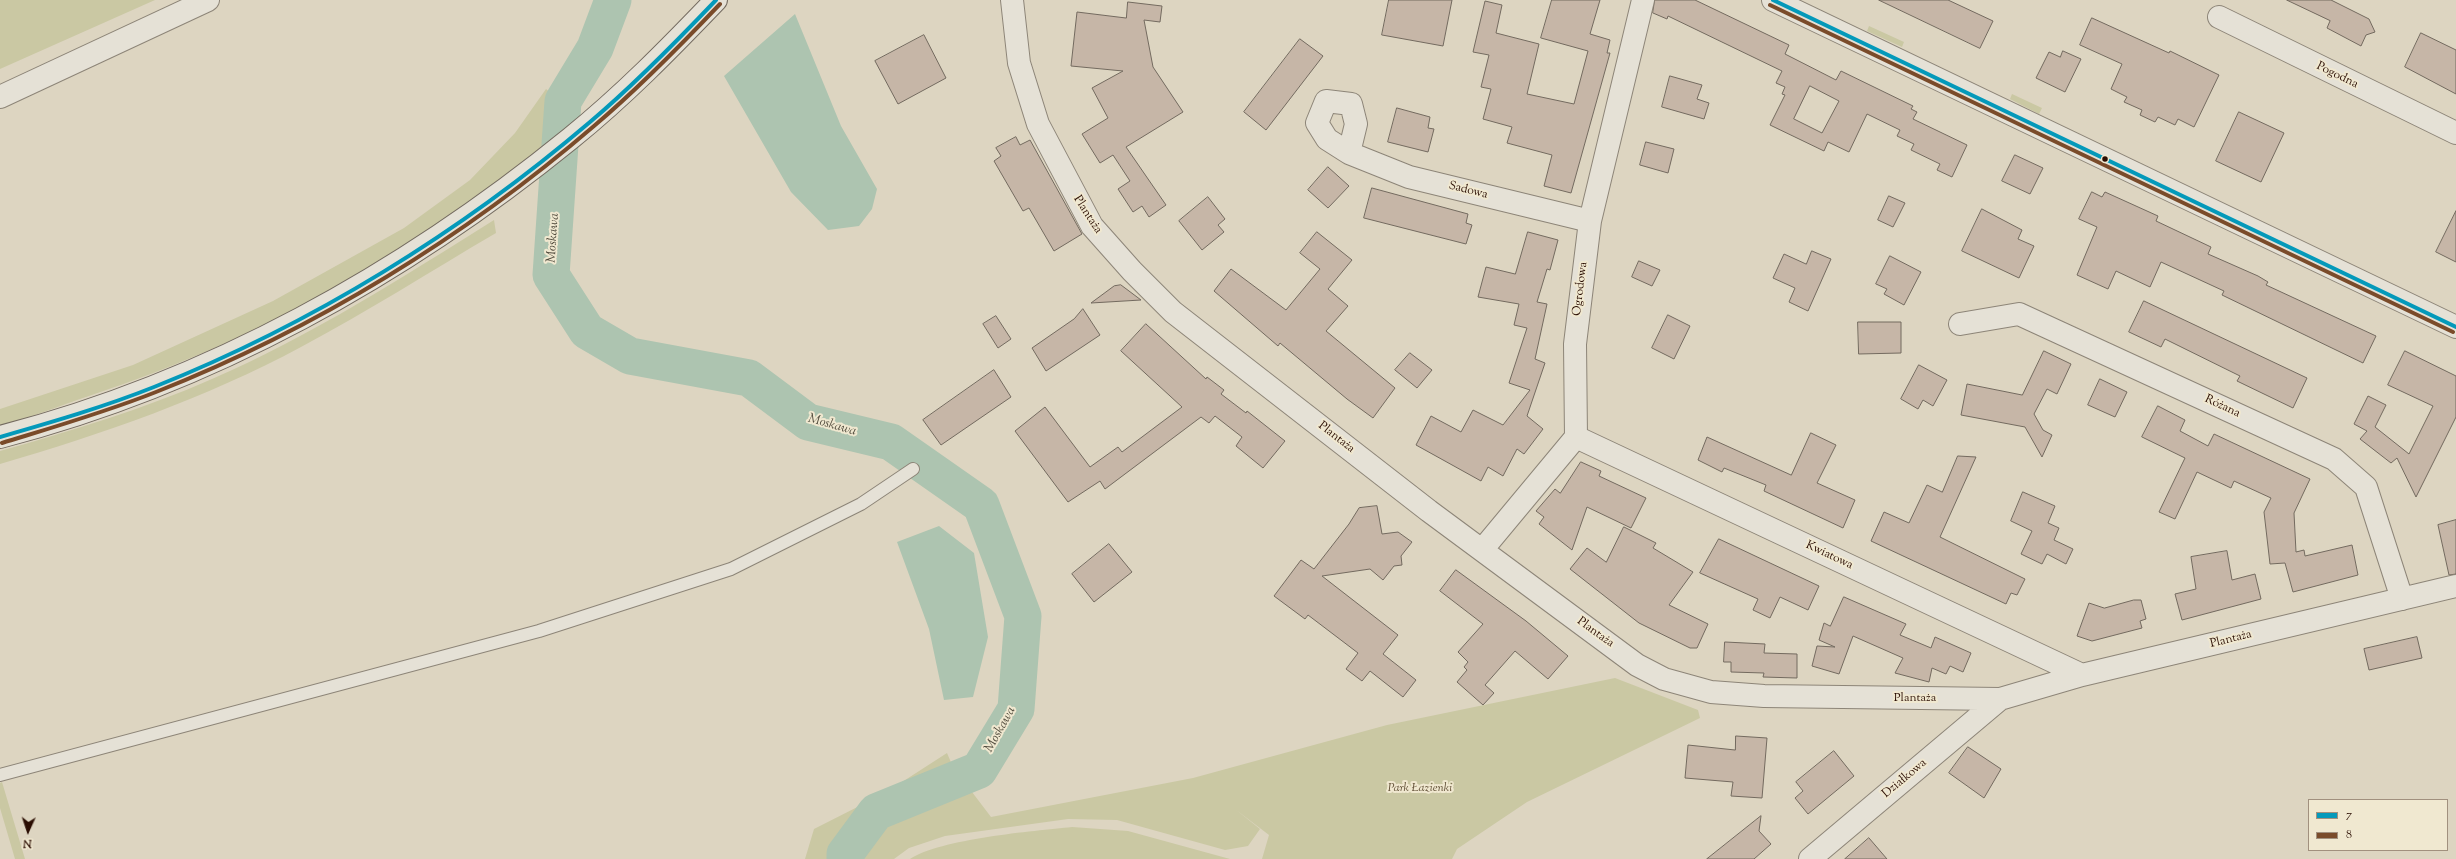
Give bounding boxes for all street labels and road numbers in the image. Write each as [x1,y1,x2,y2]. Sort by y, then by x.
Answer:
street label: Pogodna [2314,60,2360,92]
street label: Sadowa [1447,179,1489,203]
street label: Plantaża [1069,193,1105,237]
street label: Ogrodowa [1571,261,1591,317]
street label: Różana [2202,393,2242,421]
street label: Plantaża [1315,419,1357,457]
street label: Kwiatowa [1803,539,1855,573]
street label: Plantaża [1574,615,1616,651]
street label: Plantaża [2209,628,2253,652]
street label: Plantaża [1894,692,1936,706]
street label: Działkowa [1880,756,1930,802]

